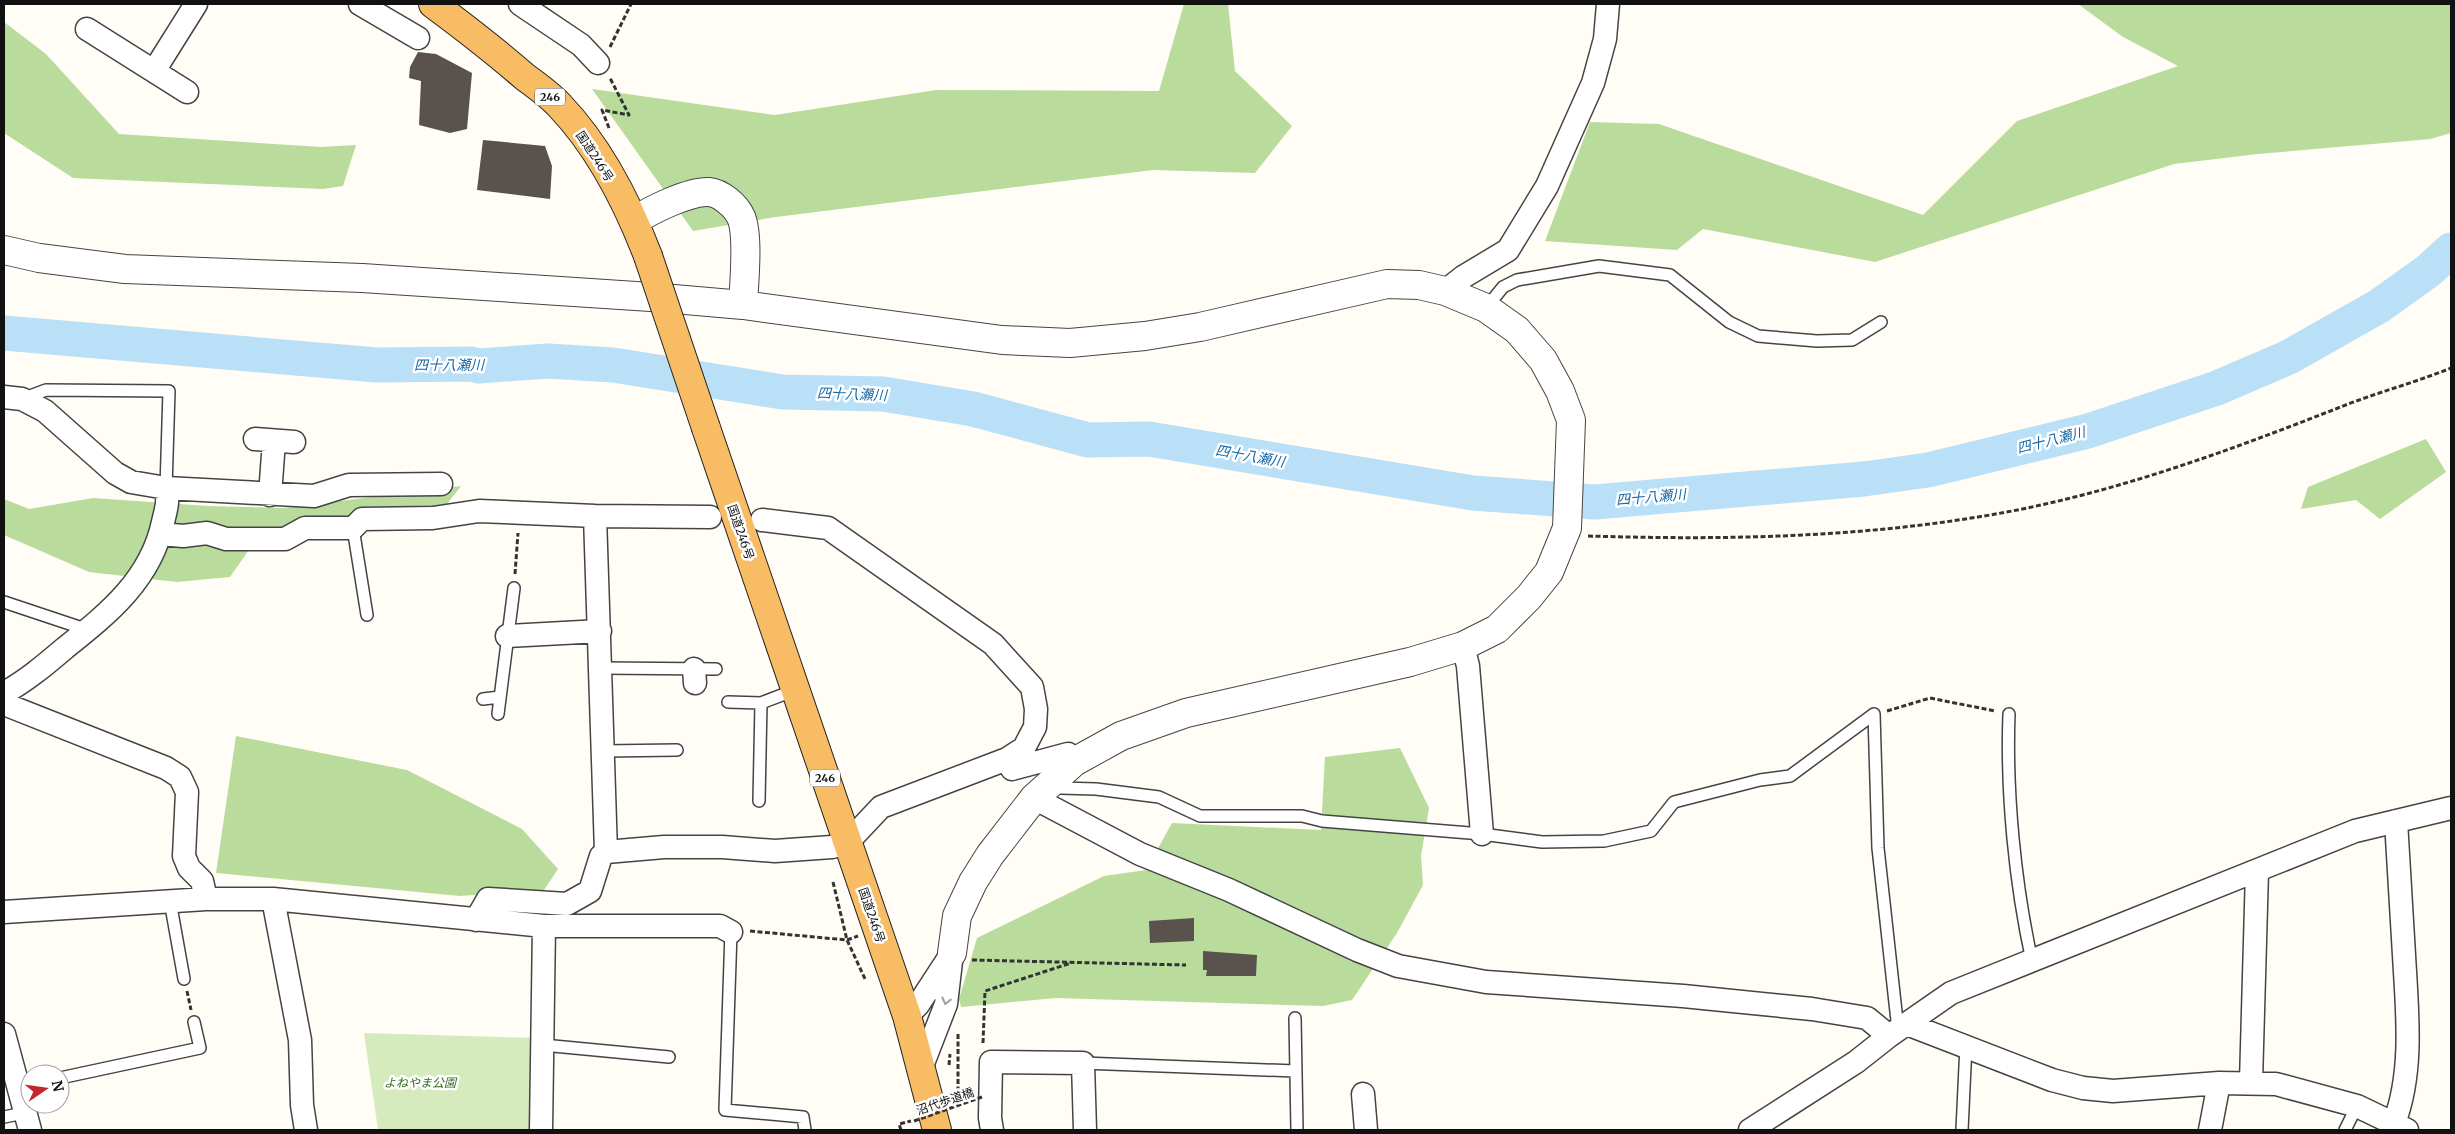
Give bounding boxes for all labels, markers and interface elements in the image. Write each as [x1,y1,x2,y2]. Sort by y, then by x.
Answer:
road number: 246 [535,88,565,105]
street label: 国道246号 [573,128,617,184]
water label: 四十八瀬川 [414,356,486,374]
water label: 四十八瀬川 [817,384,889,404]
water label: 四十八瀬川 [2015,422,2089,457]
water label: 四十八瀬川 [1214,441,1288,471]
water label: 四十八瀬川 [1615,485,1689,509]
street label: 国道246号 [725,502,757,562]
road number: 246 [810,770,840,786]
street label: 国道246号 [856,885,888,945]
one-way arrow [941,996,952,1005]
north arrow [20,1064,70,1114]
park label: よねやま公園 [384,1075,458,1090]
text: N [48,1079,68,1093]
street label: 沼代歩道橋 [914,1084,976,1118]

